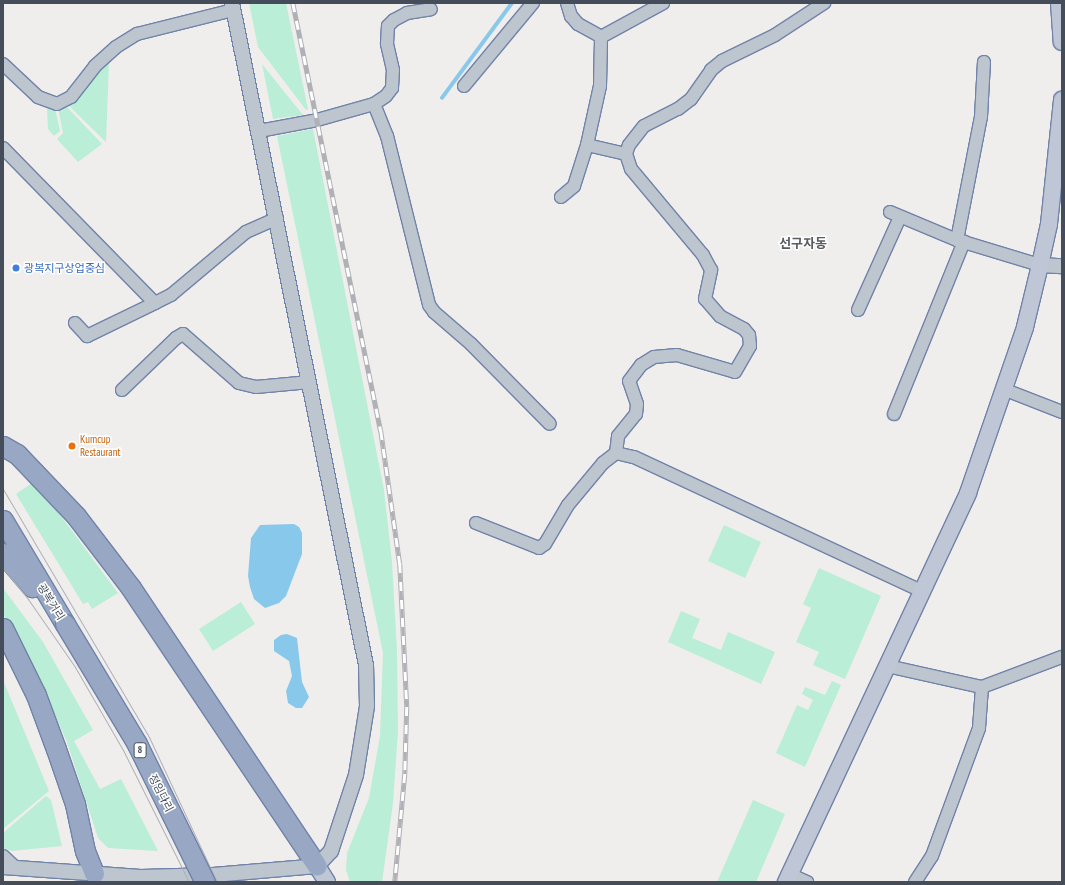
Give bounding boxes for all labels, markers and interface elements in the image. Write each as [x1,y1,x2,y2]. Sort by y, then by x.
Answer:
district label: 선구자동 [779,236,827,252]
place label: 광복지구상업중심 [24,261,105,275]
marker: 광복지구상업중심 [11,263,21,273]
place label: Kumcup Restaurant [80,433,121,459]
marker: Kumcup Restaurant [67,441,77,451]
street label: 광복거리 [35,581,67,623]
road number: 8 [133,742,147,758]
street label: 정임다리 [146,772,176,814]

